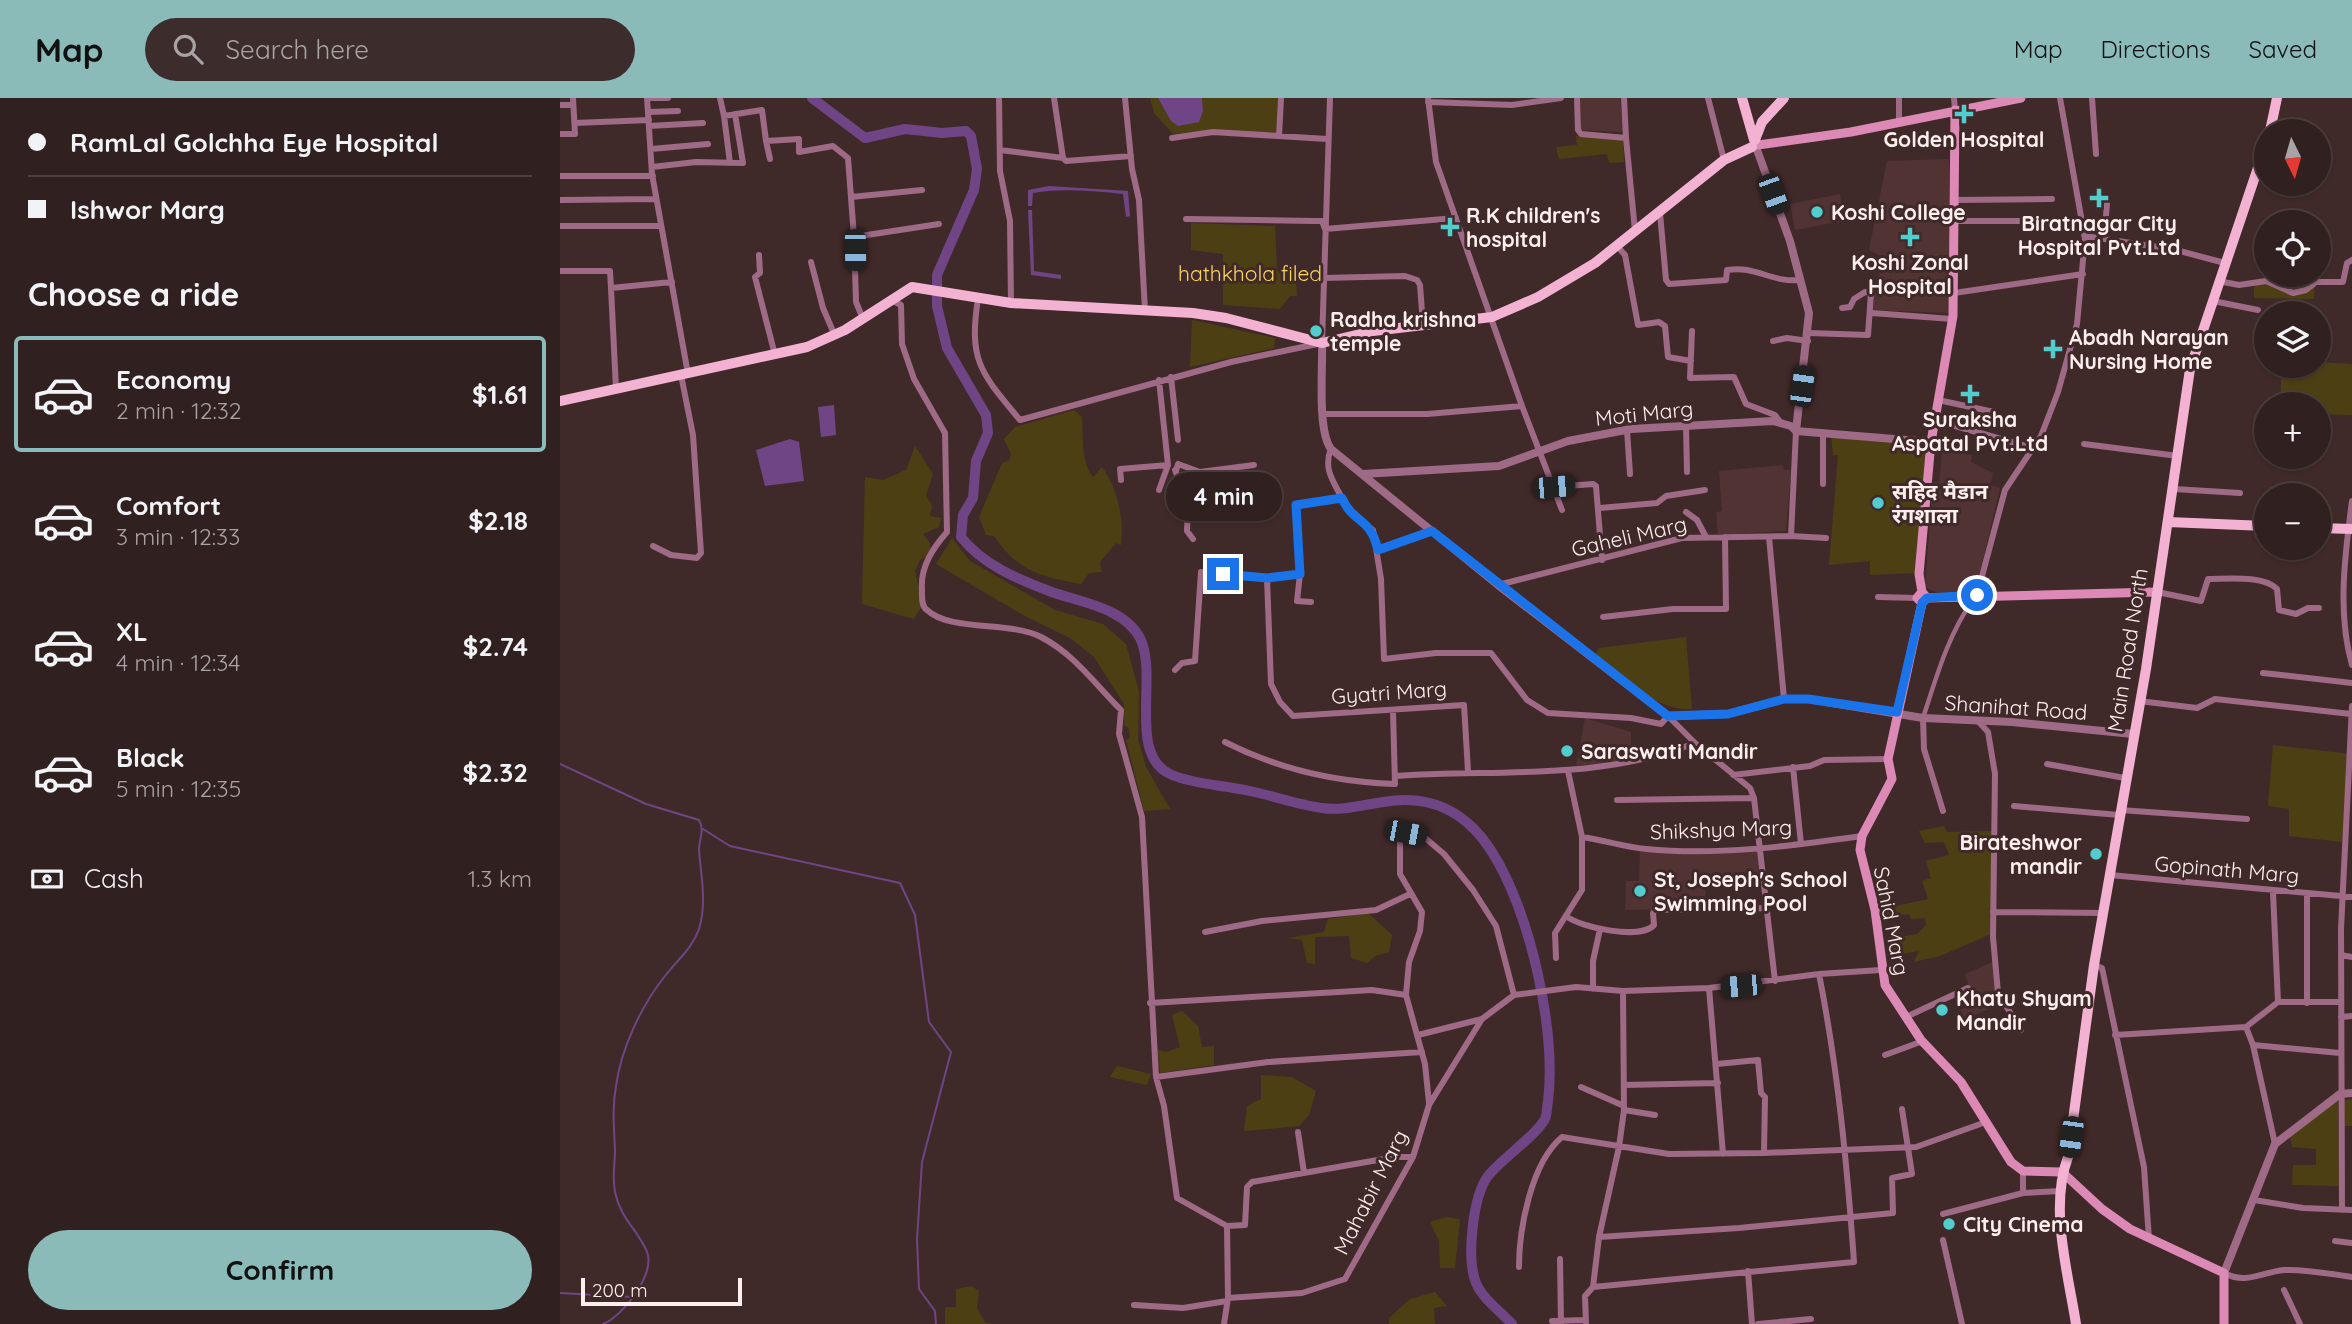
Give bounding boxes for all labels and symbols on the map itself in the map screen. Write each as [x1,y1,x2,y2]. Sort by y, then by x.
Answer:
marker: Golden Hospital [1954,104,1974,124]
north arrow [2254,119,2331,196]
place label: Golden Hospital [1883,126,2045,152]
car [1756,171,1791,217]
marker: Biratnagar City Hospital Pvt.Ltd [2089,188,2109,208]
place label: Koshi College [1831,199,1966,225]
place label: R.K children's hospital [1466,202,1600,252]
marker: Koshi College [1809,204,1825,220]
place label: Biratnagar City Hospital Pvt.Ltd [2018,210,2180,260]
marker: R.K children's hospital [1440,217,1460,237]
marker: Koshi Zonal Hospital [1900,227,1920,247]
car [845,229,866,271]
place label: Koshi Zonal Hospital [1851,249,1969,299]
park label: hathkhola filed [1178,260,1322,286]
place label: Radha krishna temple [1330,306,1476,356]
marker: Radha krishna temple [1308,323,1324,339]
place label: Abadh Narayan Nursing Home [2069,324,2229,374]
marker: Abadh Narayan Nursing Home [2043,339,2063,359]
car [1789,364,1816,408]
marker: Suraksha Aspatal Pvt.Ltd [1960,384,1980,404]
street label: Moti Marg [1594,395,1694,431]
place label: Suraksha Aspatal Pvt.Ltd [1892,406,2048,456]
callout: 4 min [1165,472,1281,522]
car [1533,475,1576,499]
place label: सहिद मैडान रंगशाला [1892,478,1989,528]
marker: सहिद मैडान रंगशाला [1870,495,1886,511]
street label: Gaheli Marg [1569,510,1689,562]
route end [1207,558,1239,590]
street label: Main Road North [2101,566,2153,734]
route start [1961,579,1993,611]
street label: Gyatri Marg [1330,675,1448,709]
street label: Shanihat Road [1944,689,2088,725]
place label: Saraswati Mandir [1581,738,1758,764]
marker: Saraswati Mandir [1559,743,1575,759]
street label: Shikshya Marg [1649,814,1793,844]
car [1384,819,1429,847]
place label: Birateshwor mandir [1960,829,2082,879]
marker: Birateshwor mandir [2088,846,2104,862]
street label: Gopinath Marg [2154,850,2300,888]
street label: Sahid Marg [1869,864,1915,978]
place label: St, Joseph's School Swimming Pool [1654,866,1848,916]
marker: St, Joseph's School Swimming Pool [1632,883,1648,899]
car [1720,974,1763,998]
place label: Khatu Shyam Mandir [1956,985,2092,1035]
marker: Khatu Shyam Mandir [1934,1002,1950,1018]
car [2058,1115,2085,1159]
street label: Mahabir Marg [1327,1125,1413,1259]
place label: City Cinema [1963,1211,2084,1237]
marker: City Cinema [1941,1216,1957,1232]
scale bar [581,1275,742,1307]

